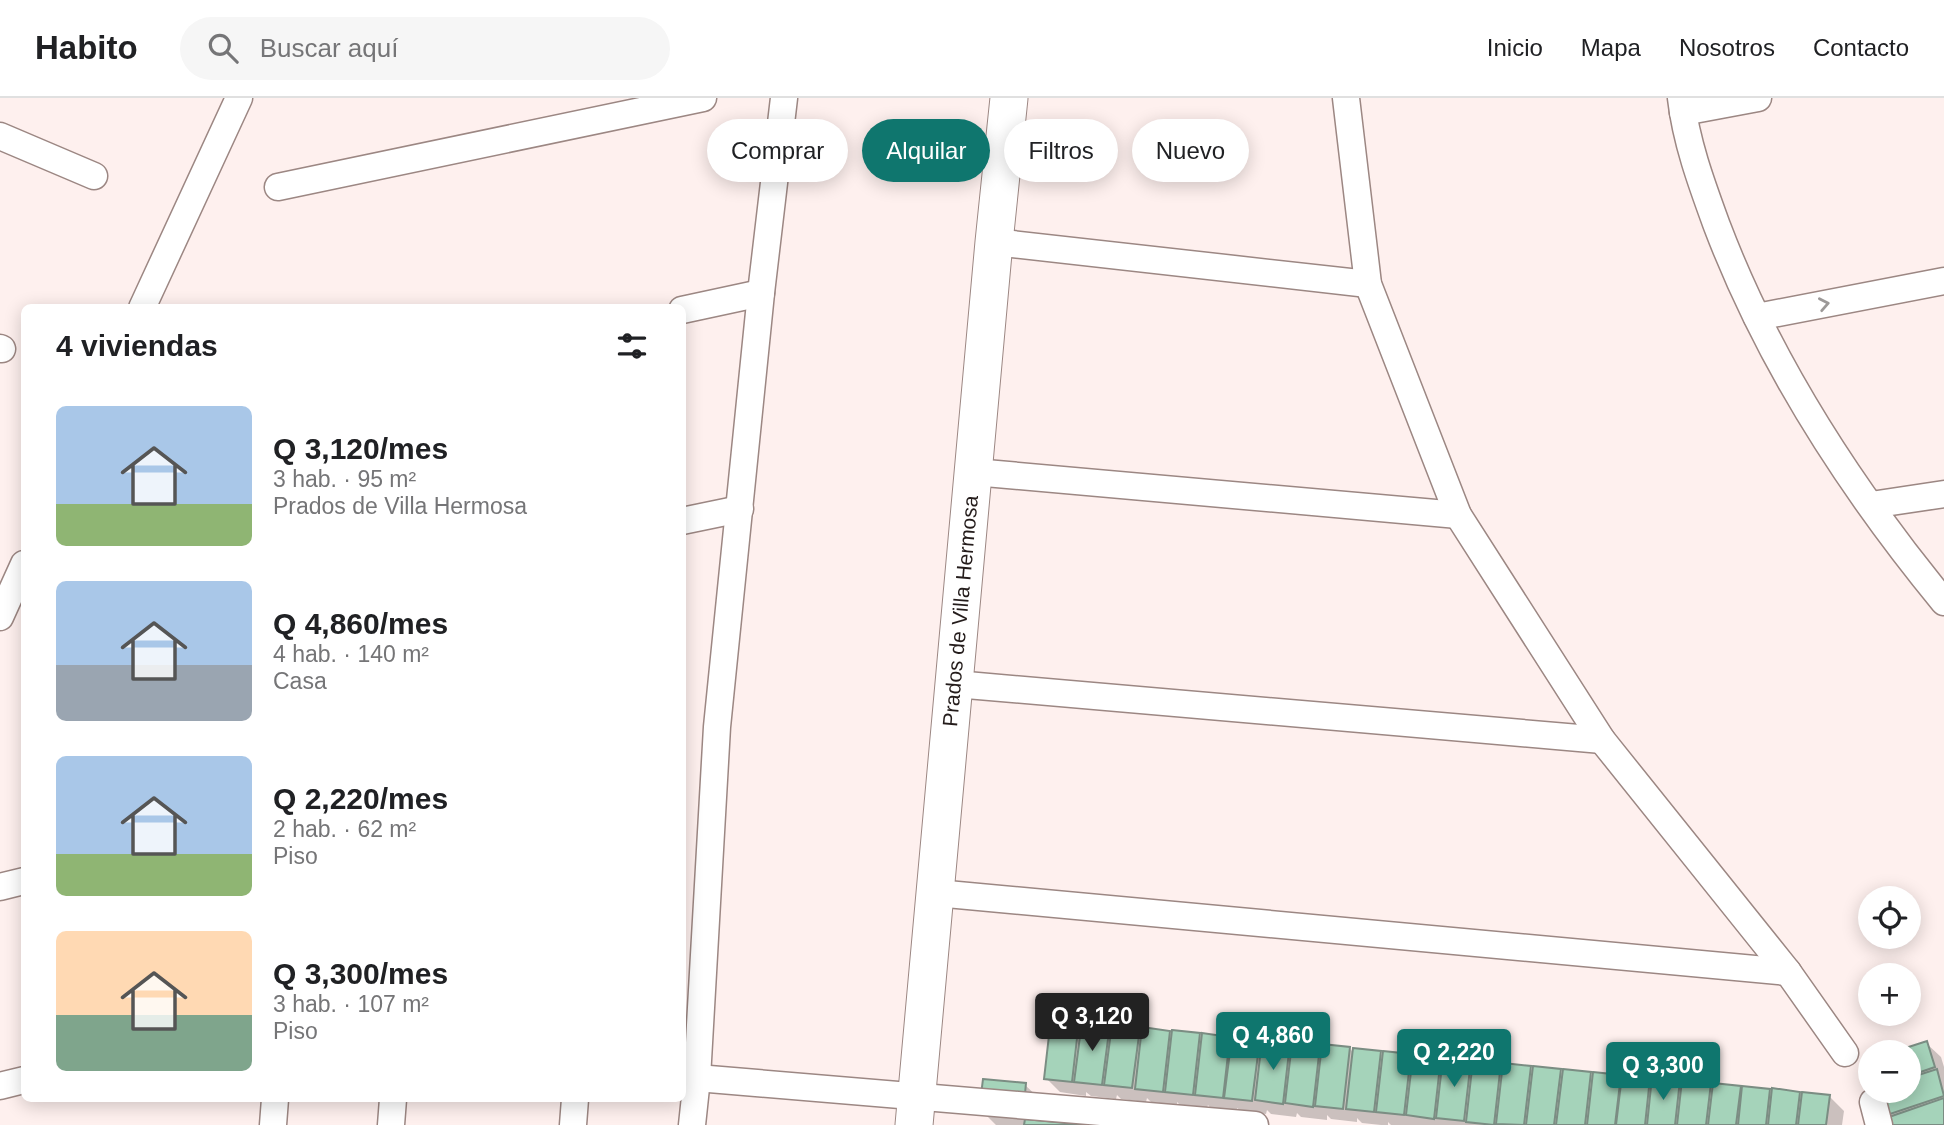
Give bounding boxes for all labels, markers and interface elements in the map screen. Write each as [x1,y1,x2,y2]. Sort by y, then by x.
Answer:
search box [180,17,670,80]
text: Habito [35,29,138,66]
icon: search [204,29,242,67]
text: Buscar aquí [260,33,398,63]
text: Inicio [1487,34,1543,61]
text: Mapa [1581,34,1641,61]
text: Nosotros [1679,34,1775,61]
text: Contacto [1813,34,1909,61]
chip: Comprar [707,119,848,182]
chip: Alquilar [862,119,990,182]
chip: Filtros [1004,119,1118,182]
chip: Nuevo [1132,119,1249,182]
one-way arrow [1818,297,1830,312]
icon: filters [613,327,651,365]
text: 4 viviendas [56,329,218,362]
text: Q 3,120/mes [273,432,448,465]
icon: home [112,434,196,518]
text: 3 hab. · 95 m² [273,466,416,492]
text: Prados de Villa Hermosa [273,493,527,519]
street label: Prados de Villa Hermosa [938,494,982,728]
text: Q 4,860/mes [273,607,448,640]
icon: home [112,609,196,693]
text: 4 hab. · 140 m² [273,641,429,667]
text: Casa [273,668,327,694]
text: Q 2,220/mes [273,782,448,815]
icon: home [112,784,196,868]
text: 2 hab. · 62 m² [273,816,416,842]
text: Piso [273,843,318,869]
map controls [1858,886,1921,1103]
button: locate [1858,886,1921,949]
text: Q 3,300/mes [273,957,448,990]
icon: home [112,959,196,1043]
button: + [1858,963,1921,1026]
text: 3 hab. · 107 m² [273,991,429,1017]
pin: Q 3,120 [1027,993,1157,1053]
text: Q 3,120 [1051,1003,1133,1029]
pin: Q 4,860 [1208,1012,1338,1072]
text: Piso [273,1018,318,1044]
text: Q 4,860 [1232,1022,1314,1048]
pin: Q 2,220 [1389,1030,1519,1089]
text: Q 2,220 [1413,1039,1495,1065]
button: − [1858,1040,1921,1103]
pin: Q 3,300 [1598,1042,1728,1102]
text: Q 3,300 [1622,1052,1704,1078]

